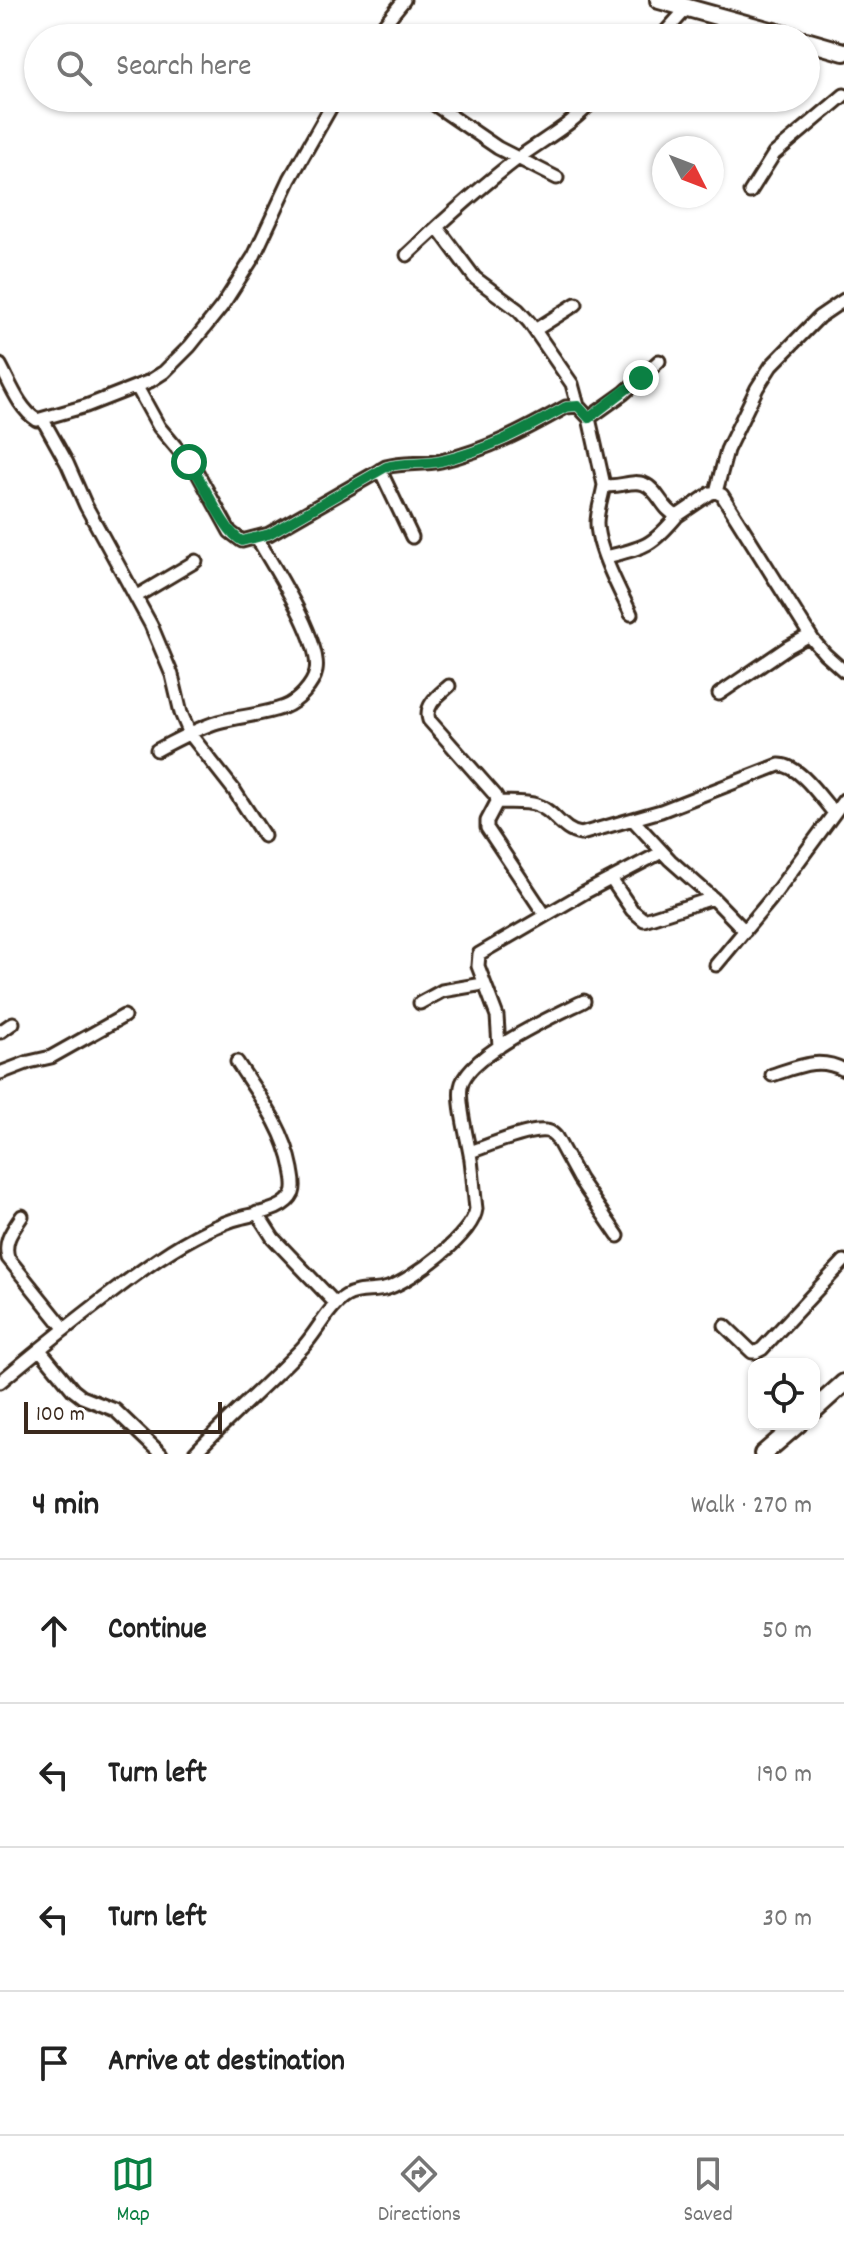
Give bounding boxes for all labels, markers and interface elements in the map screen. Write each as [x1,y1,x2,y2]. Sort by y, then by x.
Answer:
search box [24,24,820,112]
icon: search [52,46,96,90]
text: Search here [116,47,252,90]
north arrow [652,136,724,208]
route end [623,360,659,396]
route start [171,444,207,480]
map controls [748,1358,820,1430]
button: locate [748,1358,820,1430]
scale bar [24,1398,222,1434]
text: 100 m [36,1400,85,1431]
text: 4 min [32,1482,99,1531]
text: Walk · 270 m [691,1488,812,1525]
icon: ahead [32,1609,76,1653]
text: Continue [108,1610,207,1653]
text: 50 m [762,1613,812,1650]
icon: left [32,1753,76,1797]
text: Turn left [108,1754,207,1797]
text: 190 m [756,1757,812,1794]
icon: left [32,1897,76,1941]
text: Turn left [108,1898,207,1941]
text: 30 m [762,1901,812,1938]
icon: arrive [32,2041,76,2085]
text: Arrive at destination [108,2042,345,2085]
tab: Map [111,2152,155,2231]
tab: Directions [378,2152,461,2231]
tab: Saved [684,2152,733,2231]

